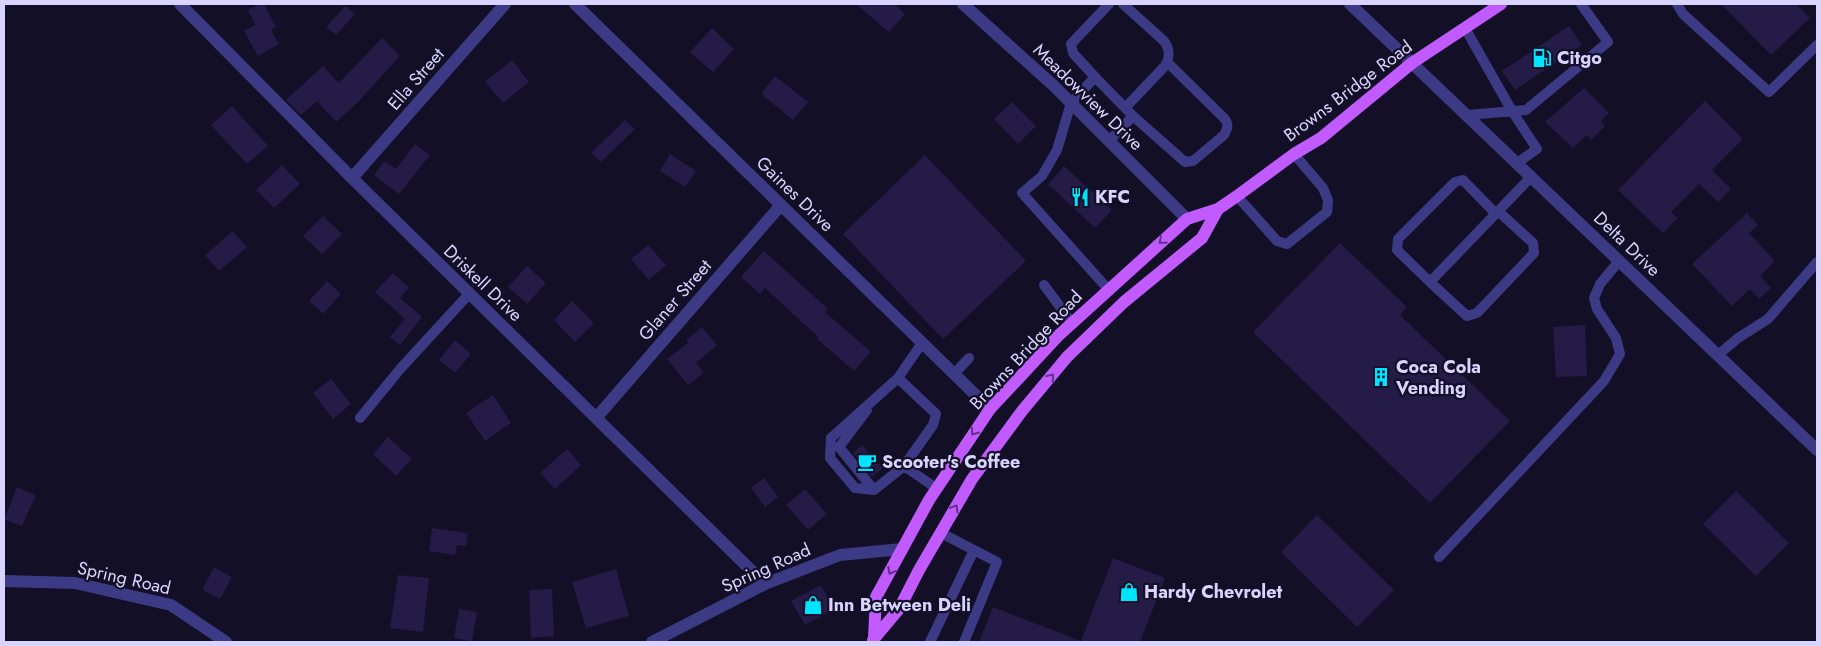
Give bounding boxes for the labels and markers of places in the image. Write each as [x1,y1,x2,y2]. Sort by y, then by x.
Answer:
place label: Citgo [1557,45,1602,71]
fuel station icon: Citgo [1531,47,1553,69]
place label: KFC [1095,184,1130,210]
restaurant icon: KFC [1069,186,1091,208]
place label: Coca Cola Vending [1395,354,1481,401]
building icon: Coca Cola Vending [1370,366,1392,388]
place label: Scooter's Coffee [882,449,1020,475]
cafe icon: Scooter's Coffee [856,451,878,473]
place label: Hardy Chevrolet [1144,579,1282,605]
shop icon: Hardy Chevrolet [1118,581,1140,603]
place label: Inn Between Deli [828,592,971,618]
shop icon: Inn Between Deli [802,594,824,616]

